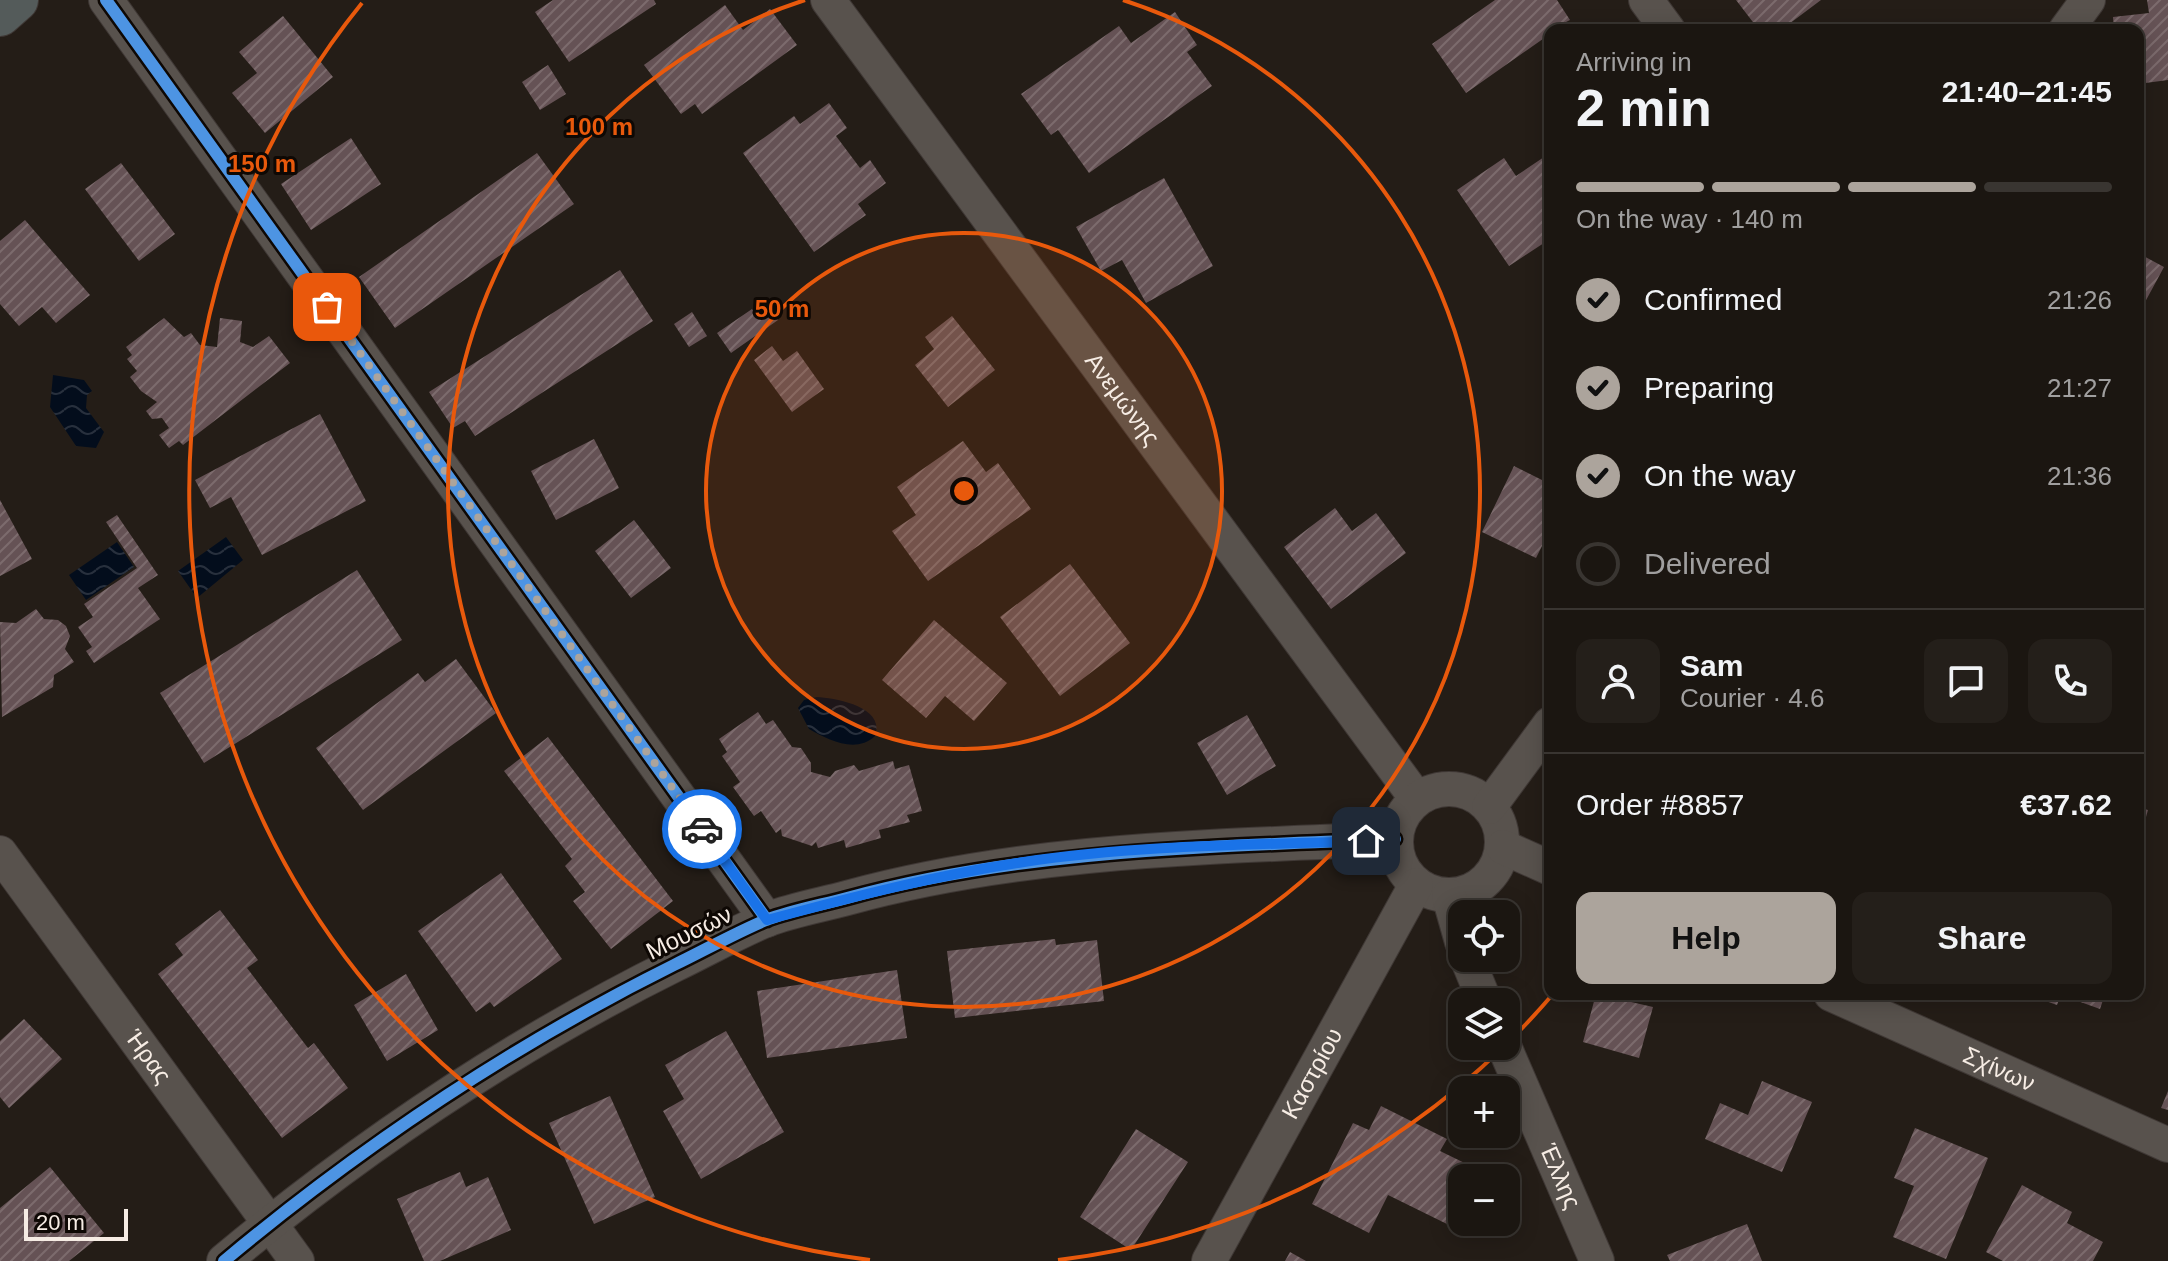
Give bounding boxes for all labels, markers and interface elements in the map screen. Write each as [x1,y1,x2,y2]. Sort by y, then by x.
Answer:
text: Arriving in [1576,47,1692,77]
text: 21:40–21:45 [1942,75,2112,108]
text: 2 min [1576,79,1712,137]
text: 100 m [565,113,633,140]
text: 150 m [228,150,296,177]
text: On the way · 140 m [1576,204,1803,234]
pin [293,273,361,341]
icon: check [1576,278,1620,322]
text: Confirmed [1644,283,1782,316]
icon: bag [305,285,349,329]
text: 21:26 [2047,285,2112,315]
text: 50 m [755,295,809,322]
street label: Ανεμώνης [1080,348,1166,450]
icon: check [1576,366,1620,410]
text: Preparing [1644,371,1774,404]
text: 21:27 [2047,373,2112,403]
icon: check [1576,454,1620,498]
text: On the way [1644,459,1796,492]
text: 21:36 [2047,461,2112,491]
centre of rings [950,477,978,505]
text: Delivered [1644,547,1771,580]
button: person [1576,639,1660,723]
button: chat [1924,639,2008,723]
button: phone [2028,639,2112,723]
text: Sam [1680,649,1743,682]
text: Courier · 4.6 [1680,683,1825,713]
text: Order #8857 [1576,788,1744,821]
text: €37.62 [2020,788,2112,821]
courier [662,789,742,869]
icon: car [680,807,724,851]
pin [1332,807,1400,875]
icon: home [1344,819,1388,863]
button: Help [1576,892,1836,984]
button: Share [1852,892,2112,984]
street label: Μουσών [642,900,736,965]
map controls [1448,900,1520,1236]
button: locate [1448,900,1520,972]
button: layers [1448,988,1520,1060]
street label: Καστρίου [1276,1023,1348,1123]
street label: Ήρας [120,1024,177,1088]
street label: Σχίνων [1959,1041,2039,1097]
button: + [1448,1076,1520,1148]
street label: Έλλης [1535,1139,1587,1213]
button: − [1448,1164,1520,1236]
scale bar [24,1205,128,1241]
text: 20 m [36,1210,85,1235]

